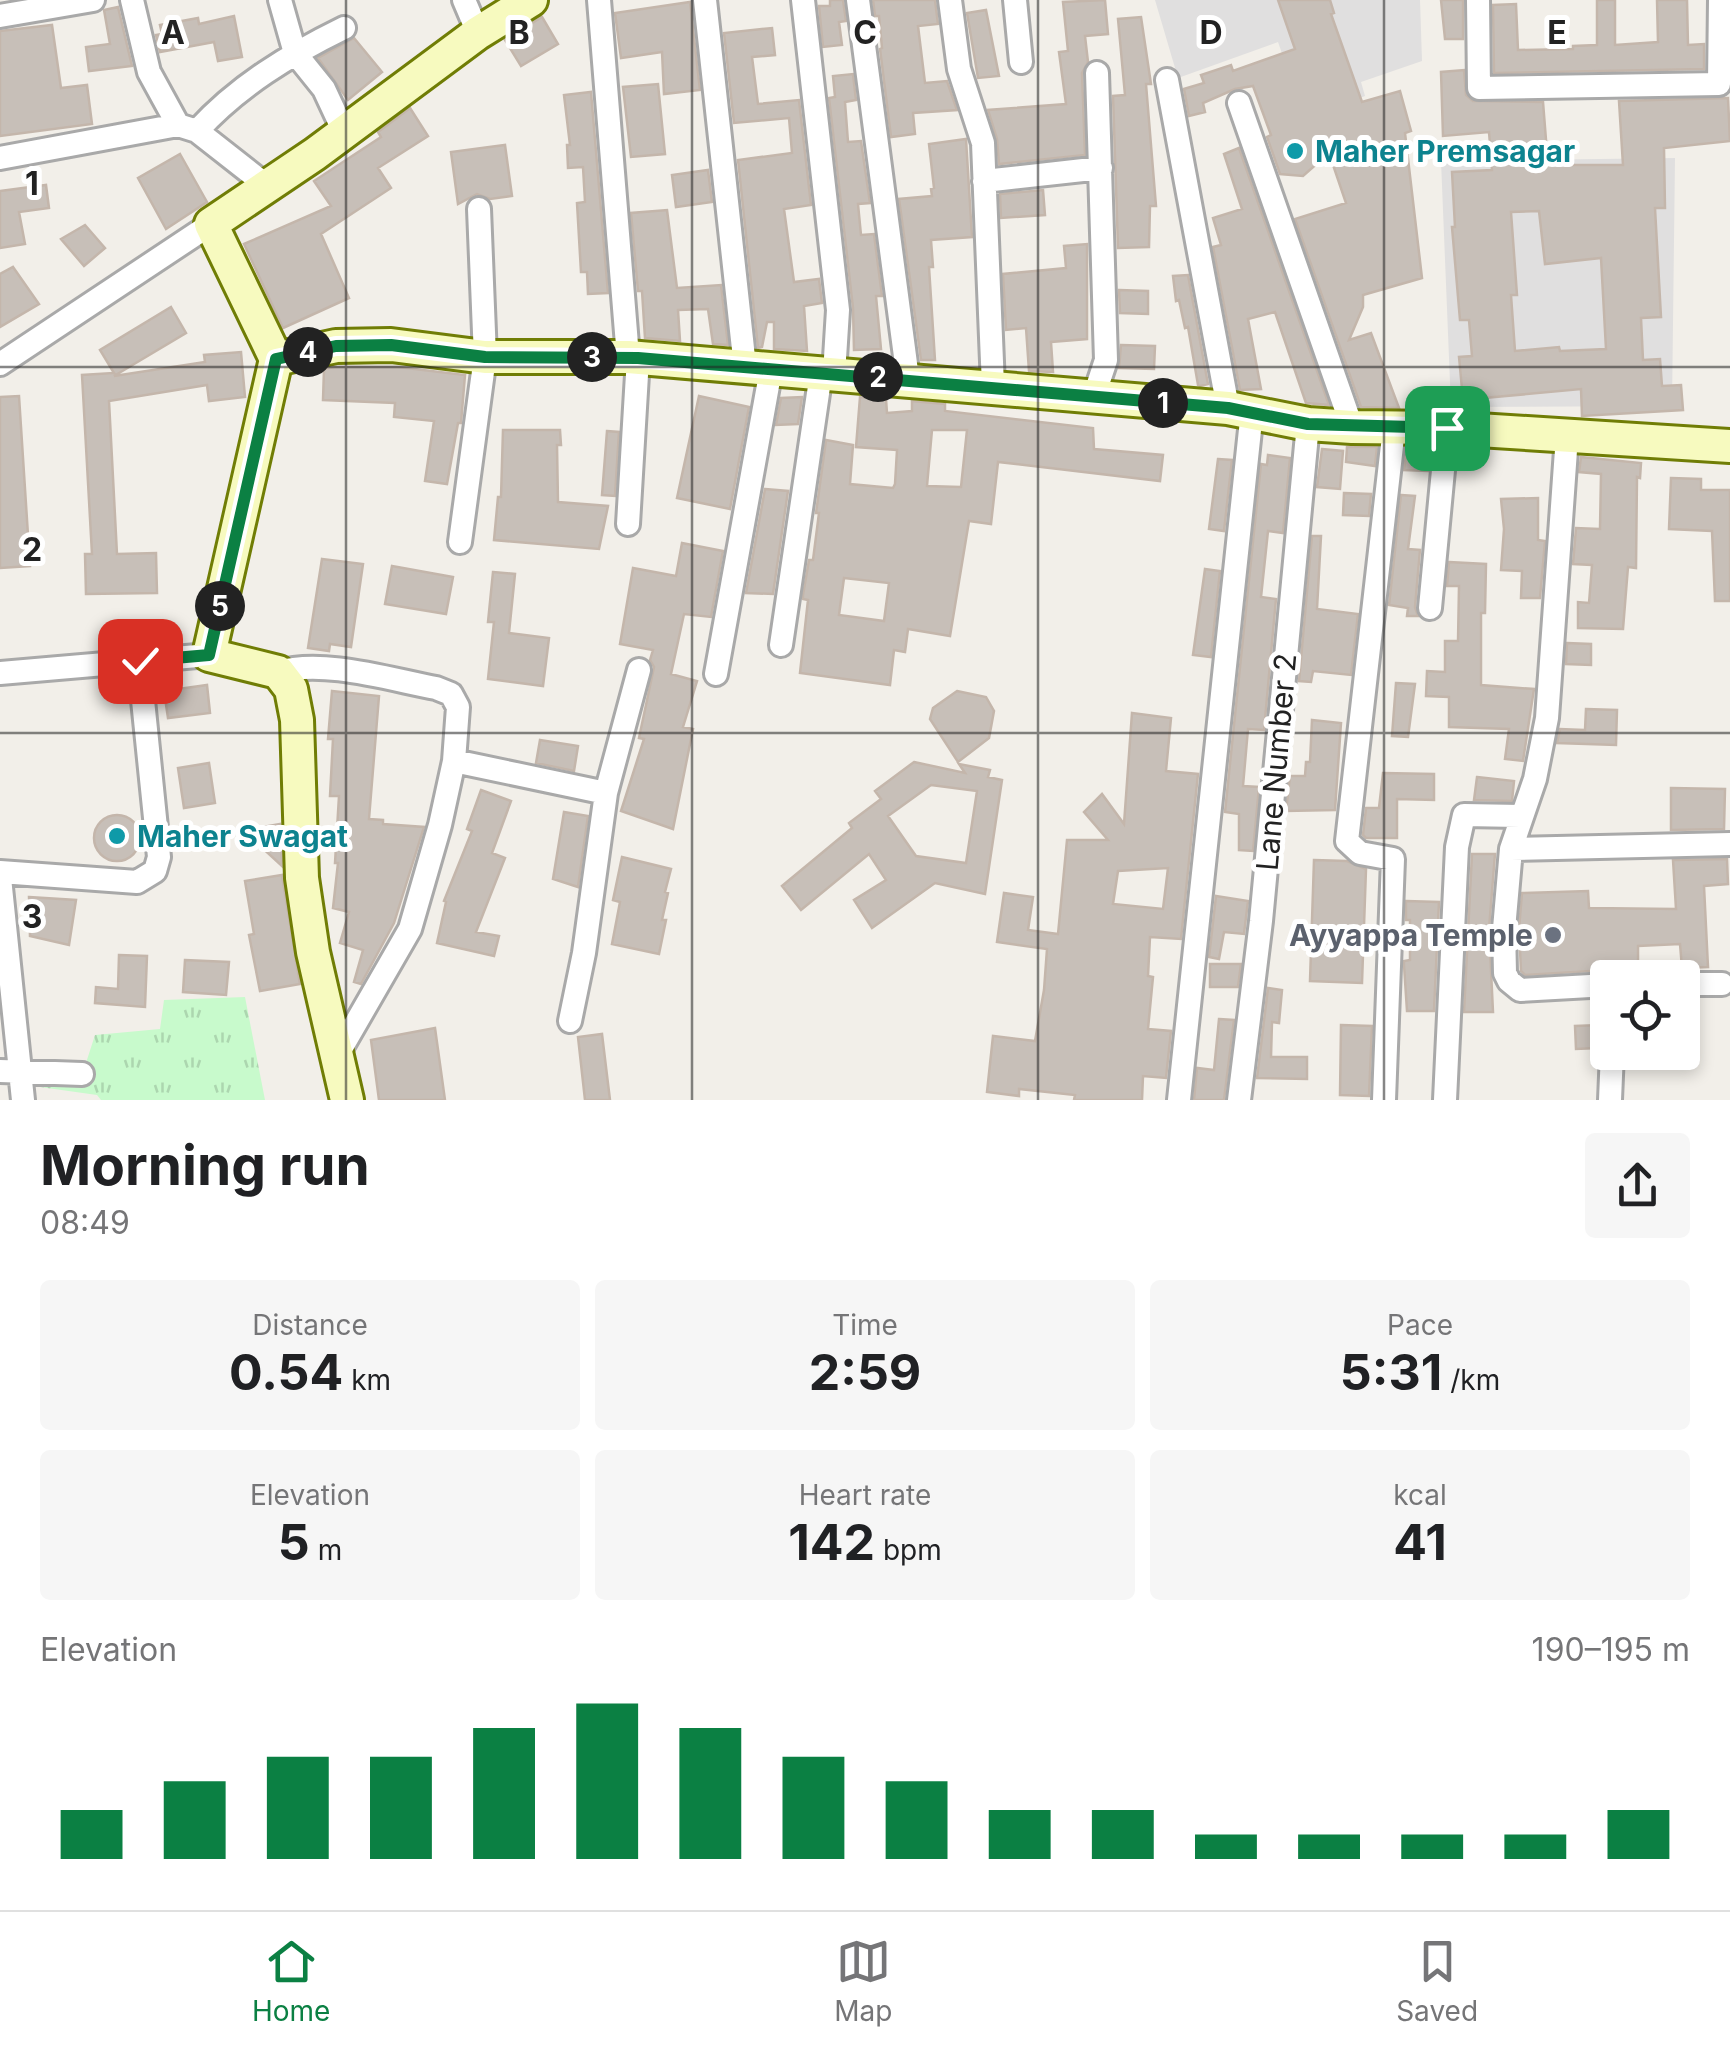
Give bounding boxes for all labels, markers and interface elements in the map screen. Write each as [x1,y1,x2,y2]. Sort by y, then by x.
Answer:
text: A [161,13,185,52]
text: B [508,13,530,52]
text: C [853,13,877,52]
text: D [1199,13,1223,52]
text: E [1547,13,1567,52]
place label: Maher Premsagar [1315,133,1575,169]
marker: Maher Premsagar [1284,140,1306,162]
text: 1 [25,164,39,203]
pin: 4 [283,327,333,377]
pin: 3 [567,332,617,382]
text: 4 [299,335,317,369]
text: 3 [583,340,601,374]
pin: 2 [853,352,903,402]
text: 2 [869,360,887,394]
pin: 1 [1138,378,1188,428]
text: 1 [1157,386,1169,420]
pin [1405,386,1490,471]
icon: arrive [1420,401,1475,456]
text: 2 [22,530,42,569]
pin: 5 [195,581,245,631]
text: 5 [211,589,229,623]
pin [98,619,183,704]
icon: check [113,634,168,689]
street label: Lane Number 2 [1249,652,1303,872]
place label: Maher Swagat [137,818,348,854]
marker: Maher Swagat [106,825,128,847]
text: 3 [22,897,42,936]
place label: Ayyappa Temple [1289,917,1533,953]
marker: Ayyappa Temple [1542,924,1564,946]
map controls [1590,960,1700,1070]
button: locate [1590,960,1700,1070]
text: Morning run [40,1132,370,1198]
button: share [1585,1133,1690,1238]
text: 08:49 [40,1203,130,1242]
text: Distance [252,1308,368,1342]
text: Time [832,1308,898,1342]
text: Pace [1387,1308,1453,1342]
text: 0.54 [229,1342,343,1402]
text: 2:59 [809,1342,921,1402]
text: 5:31 [1340,1342,1442,1402]
text: km [343,1363,391,1397]
text: /km [1442,1363,1500,1397]
text: Elevation [250,1478,370,1512]
text: Heart rate [799,1478,931,1512]
text: kcal [1393,1478,1447,1512]
text: 5 [278,1512,310,1572]
text: 142 [788,1512,875,1572]
text: 41 [1393,1512,1447,1572]
text: m [310,1533,342,1567]
text: bpm [875,1533,942,1567]
text: Elevation [40,1630,177,1669]
text: 190–195 m [1532,1630,1690,1669]
tab: Home [252,1934,330,2028]
tab: Map [834,1934,892,2028]
tab: Saved [1396,1934,1478,2028]

